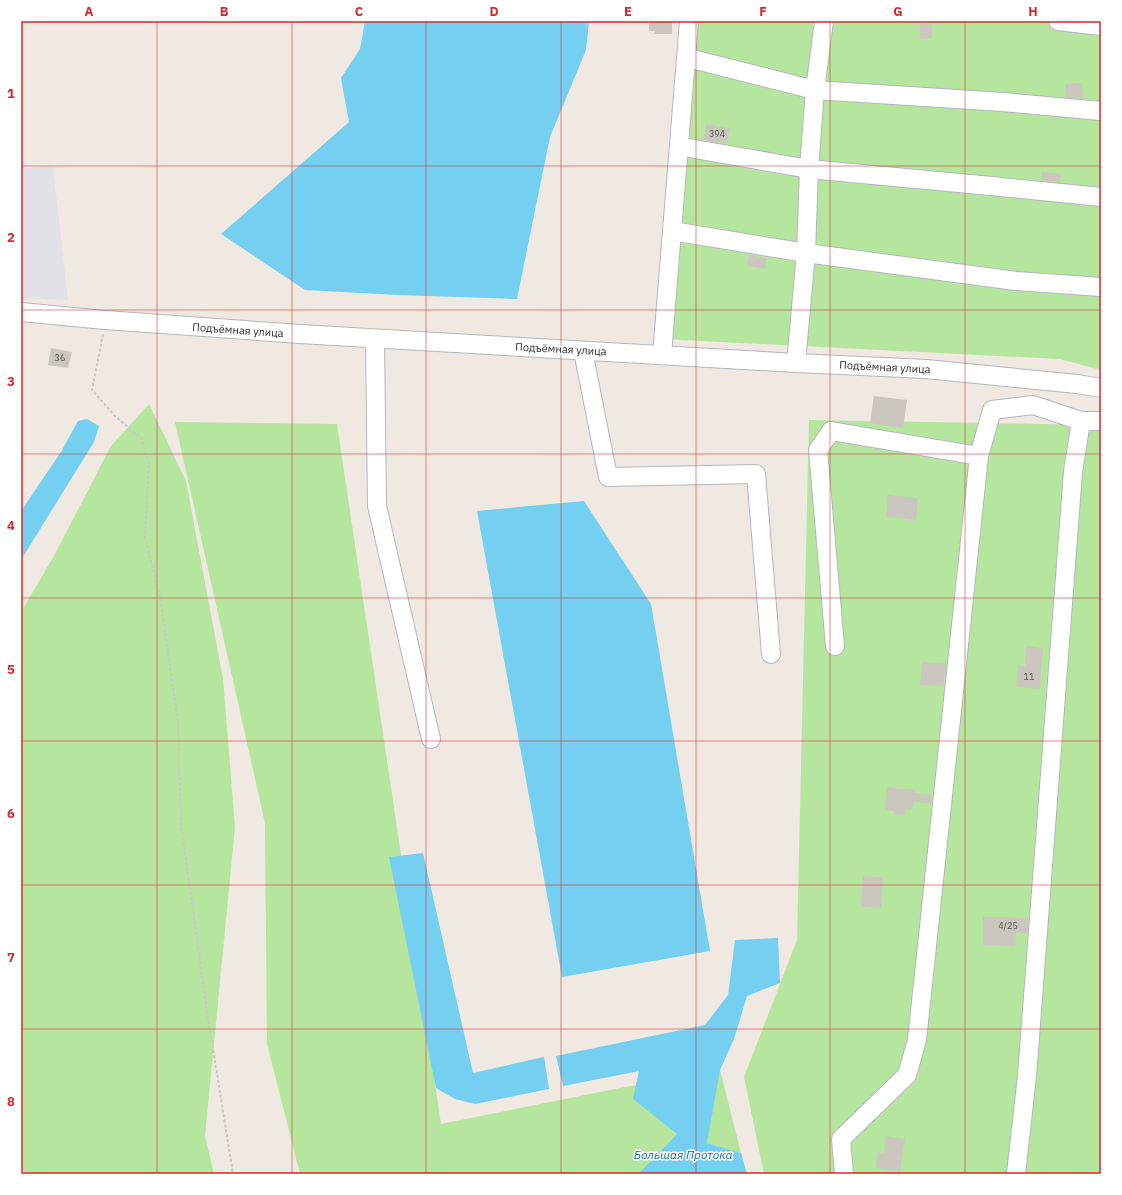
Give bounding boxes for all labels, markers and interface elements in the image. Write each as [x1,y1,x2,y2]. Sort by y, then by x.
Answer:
text: A [85,3,94,20]
text: B [220,3,229,20]
text: C [355,3,364,20]
text: D [489,3,499,20]
text: E [624,3,632,20]
text: F [759,3,767,20]
text: G [893,3,903,20]
text: H [1028,3,1038,20]
text: 1 [7,85,15,102]
house number: 394 [709,128,725,139]
text: 2 [7,229,15,246]
street label: Подъёмная улица [192,320,284,340]
street label: Подъёмная улица [515,340,607,358]
house number: 36 [55,352,65,363]
street label: Подъёмная улица [839,358,931,376]
text: 3 [7,373,15,390]
text: 4 [7,517,15,534]
text: 5 [7,661,15,678]
house number: 11 [1024,671,1034,682]
text: 6 [7,805,15,822]
house number: 4/25 [998,920,1018,931]
text: 7 [7,949,15,966]
text: 8 [7,1093,15,1110]
water label: Большая Протока [634,1147,732,1162]

